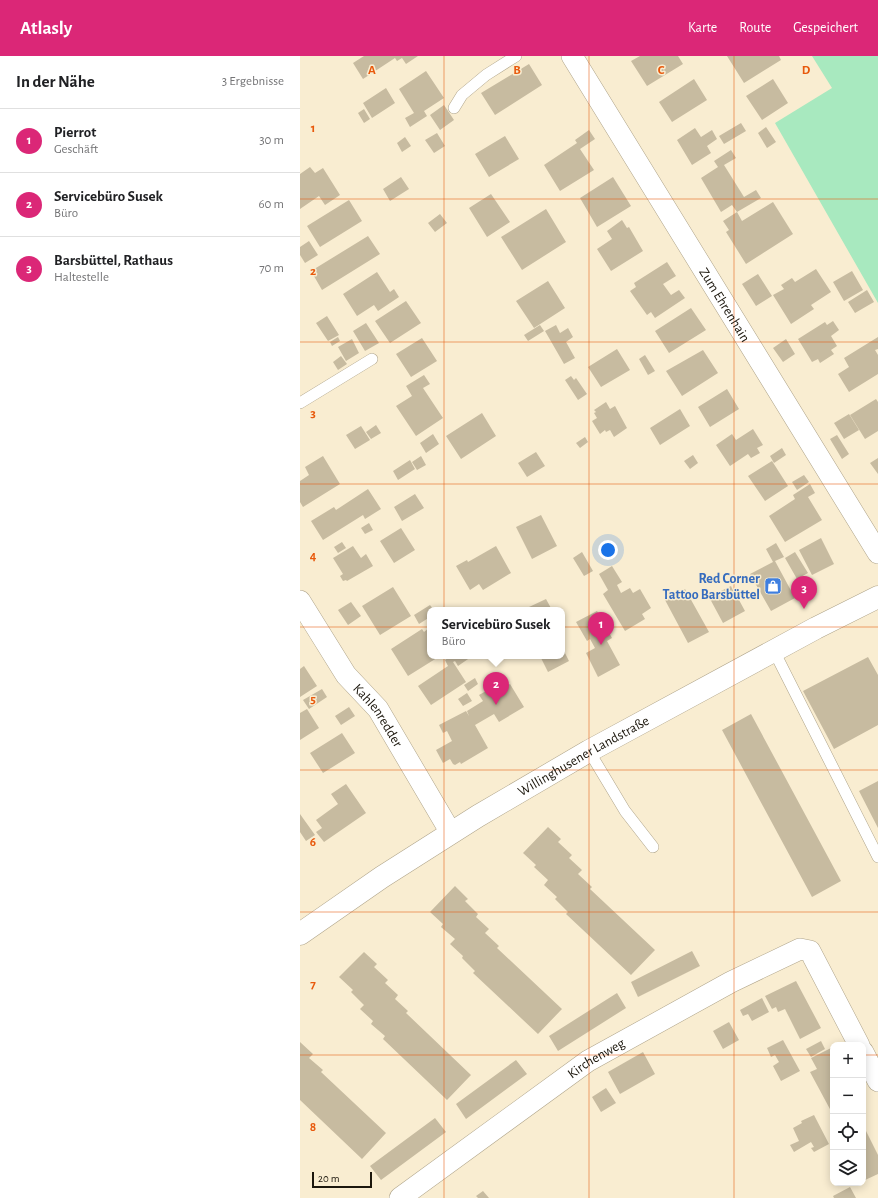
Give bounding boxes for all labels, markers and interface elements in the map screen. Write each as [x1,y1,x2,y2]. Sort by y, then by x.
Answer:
text: Atlasly [20,19,72,38]
text: Karte [688,21,717,35]
text: Route [739,21,771,35]
text: Gespeichert [793,21,858,35]
text: A [368,64,376,77]
text: B [513,64,521,77]
text: C [658,64,665,77]
text: D [802,64,811,77]
text: In der Nähe [16,73,95,90]
text: 3 Ergebnisse [222,75,284,88]
text: 1 [311,122,315,135]
text: Pierrot [54,125,96,140]
text: 1 [27,134,31,147]
text: 30 m [259,134,284,147]
text: Geschäft [54,143,98,156]
text: Servicebüro Susek [54,189,163,204]
text: 2 [26,198,32,211]
text: 60 m [258,198,284,211]
text: Büro [54,207,78,220]
text: Barsbüttel, Rathaus [54,253,173,268]
text: 3 [26,262,32,275]
text: 70 m [259,262,284,275]
text: 2 [310,265,316,278]
street label: Zum Ehrenhain [696,266,752,345]
text: Haltestelle [54,271,109,284]
text: 3 [310,407,316,420]
your location [598,540,618,560]
text: 4 [310,550,317,563]
place label: Red Corner Tattoo Barsbüttel [663,572,760,602]
shop icon: Red Corner Tattoo Barsbüttel [763,576,783,596]
pin: 3 [791,576,817,609]
popup [427,607,565,659]
pin: 1 [588,612,614,645]
text: Servicebüro Susek [442,617,551,632]
text: Büro [442,635,466,648]
pin: 2 [483,672,509,705]
street label: Kahlenredder [350,681,405,750]
text: 5 [310,693,316,706]
street label: Willinghusener Landstraße [516,714,652,799]
text: 6 [310,836,316,849]
text: 7 [310,978,316,991]
street label: Kirchenweg [565,1036,627,1081]
map controls [830,1042,866,1186]
button: + [830,1042,866,1078]
button: − [830,1078,866,1114]
button: locate [830,1114,866,1150]
text: 8 [310,1121,316,1134]
button: layers [830,1150,866,1186]
scale bar [312,1170,372,1189]
text: 20 m [318,1173,339,1184]

